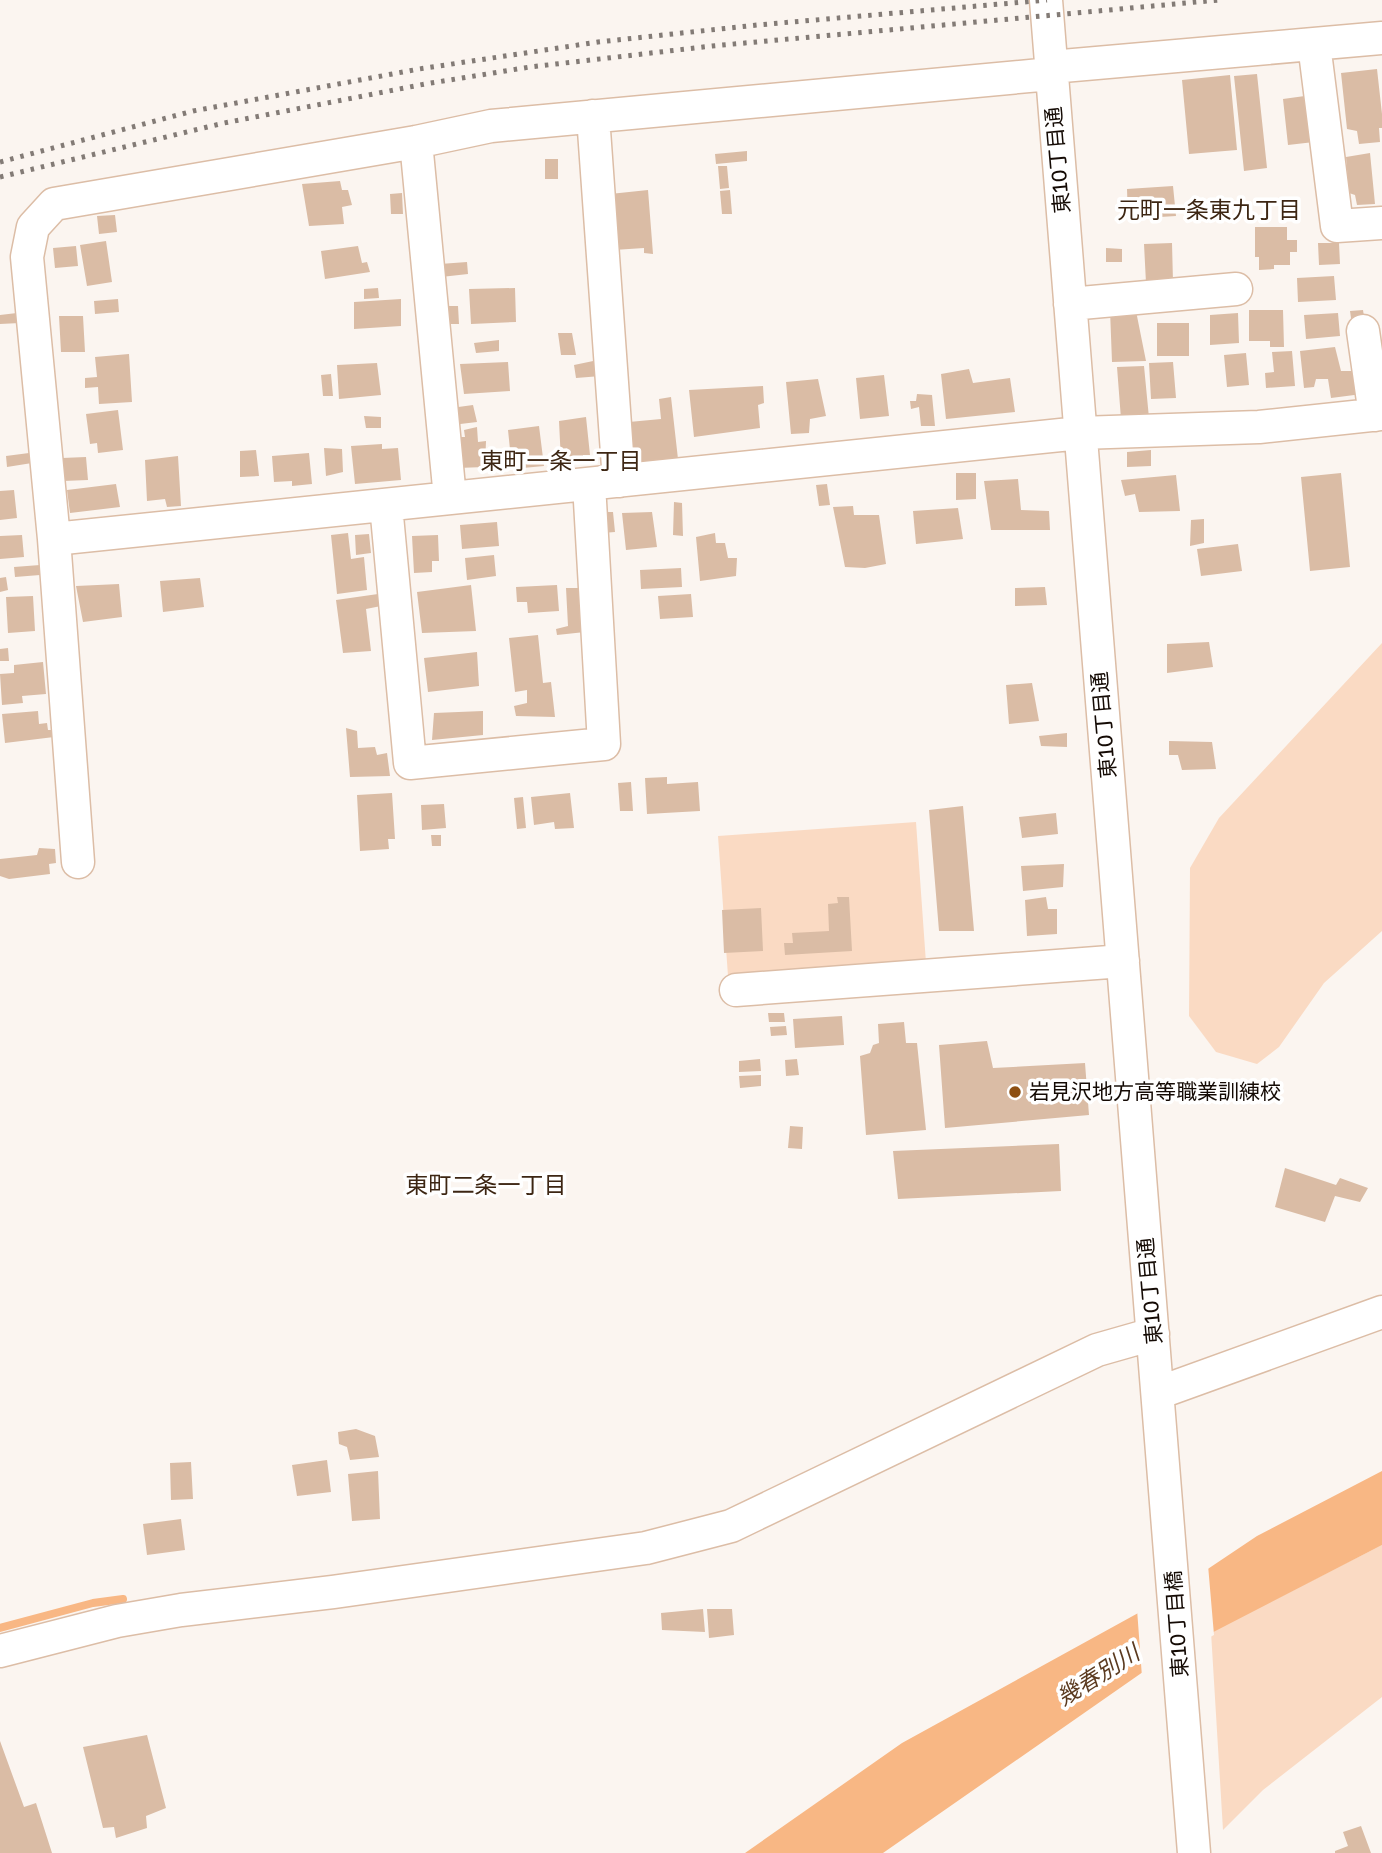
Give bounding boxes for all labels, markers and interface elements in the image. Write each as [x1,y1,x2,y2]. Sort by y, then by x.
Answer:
street label: 東10丁目通 [1039,106,1075,215]
district label: 元町一条東九丁目 [1117,195,1301,223]
district label: 東町一条一丁目 [481,446,642,474]
street label: 東10丁目通 [1085,671,1121,780]
place label: 岩見沢地方高等職業訓練校 [1029,1078,1281,1104]
marker: 岩見沢地方高等職業訓練校 [1007,1084,1023,1100]
district label: 東町二条一丁目 [406,1170,567,1198]
street label: 東10丁目通 [1131,1237,1167,1346]
street label: 東10丁目橋 [1159,1570,1193,1678]
water label: 幾春別川 [1051,1636,1146,1710]

